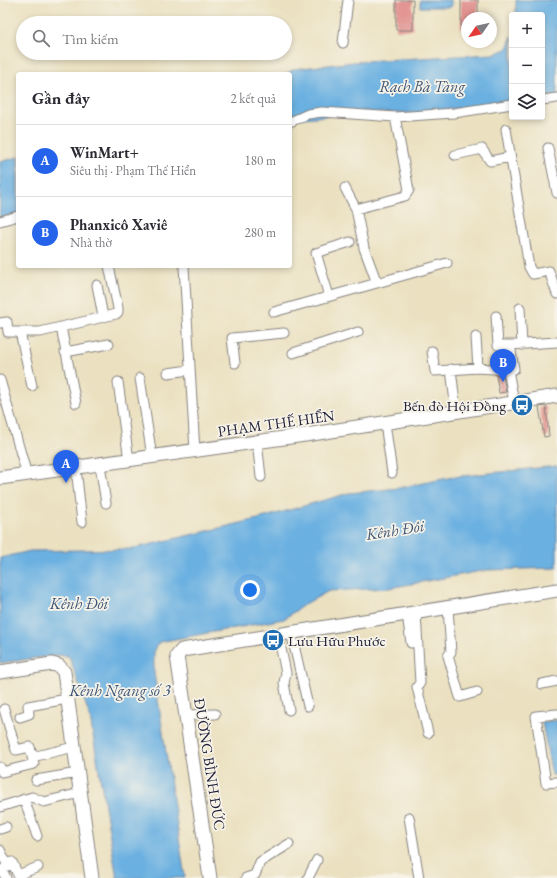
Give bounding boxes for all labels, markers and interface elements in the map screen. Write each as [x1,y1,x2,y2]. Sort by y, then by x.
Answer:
north arrow [461,12,497,48]
map controls [509,12,545,120]
button: + [509,12,545,48]
search box [16,16,292,60]
icon: search [30,27,52,49]
text: Tìm kiếm [62,29,119,48]
button: − [509,48,545,84]
water label: Rạch Bà Tàng [379,76,466,97]
button: layers [509,84,545,120]
text: Gần đây [32,87,90,109]
text: 2 kết quả [230,90,276,107]
text: WinMart+ [70,143,139,162]
text: A [40,152,50,169]
text: 180 m [245,152,276,169]
text: Siêu thị · Phạm Thế Hiển [70,162,196,179]
text: Phanxicô Xaviê [70,215,167,234]
text: B [41,224,49,241]
text: 280 m [245,224,276,241]
text: Nhà thờ [70,234,112,251]
pin: B [490,349,516,382]
bus stop icon: Bến đò Hội Đồng [509,392,535,418]
place label: Bến đò Hội Đồng [403,396,506,415]
street label: PHẠM THẾ HIỂN [216,405,336,441]
pin: A [53,450,79,483]
water label: Kênh Đôi [363,515,427,545]
your location [240,580,260,600]
water label: Kênh Đôi [49,593,110,614]
bus stop icon: Lưu Hữu Phước [260,627,286,653]
place label: Lưu Hữu Phước [288,631,386,650]
water label: Kênh Ngang số 3 [68,680,171,701]
street label: ĐƯỜNG BÌNH ĐỨC [190,697,230,831]

